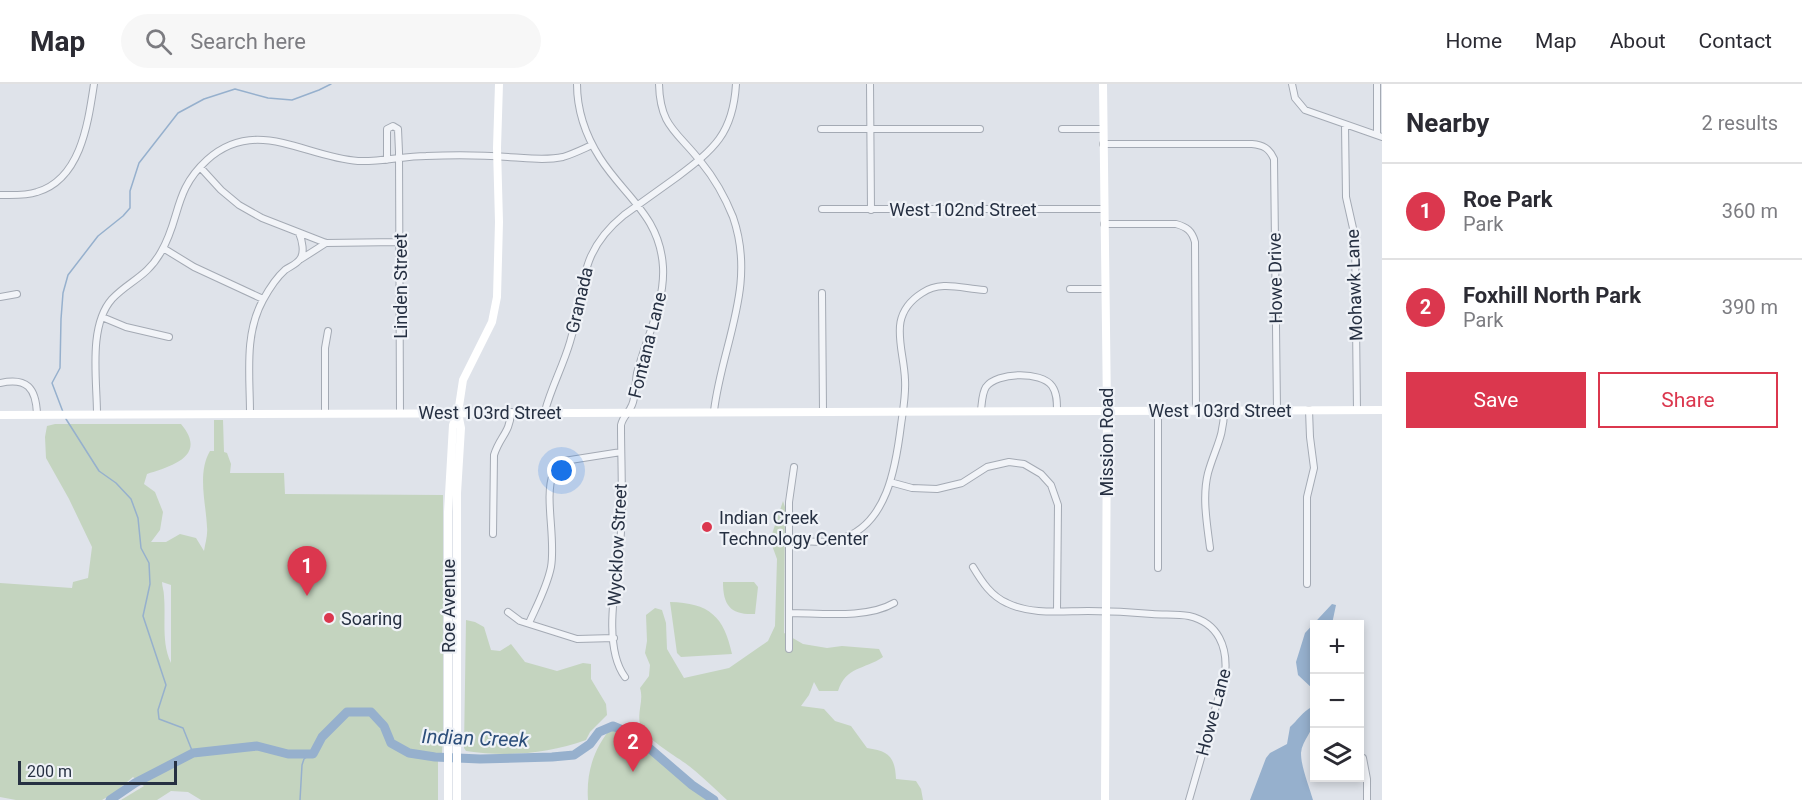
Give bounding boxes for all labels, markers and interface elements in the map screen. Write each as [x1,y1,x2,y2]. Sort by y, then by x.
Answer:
search box [121,14,541,68]
text: Map [30,25,85,58]
icon: search [142,25,175,58]
text: Search here [190,29,306,54]
text: Home [1446,29,1502,53]
text: Map [1535,29,1577,53]
text: About [1610,29,1666,53]
text: Contact [1699,29,1772,53]
text: Nearby [1406,108,1489,138]
text: 2 results [1702,111,1778,135]
text: Roe Park [1463,187,1553,212]
street label: West 102nd Street [889,199,1037,220]
text: 1 [1420,199,1431,223]
text: 360 m [1722,199,1778,223]
text: Park [1463,212,1503,236]
street label: Mohawk Lane [1342,229,1366,341]
street label: Howe Drive [1264,232,1286,324]
street label: Linden Street [390,233,411,339]
street label: Granada [561,265,597,335]
text: Foxhill North Park [1463,283,1641,308]
street label: Fontana Lane [624,290,670,400]
text: 2 [1420,295,1431,319]
text: 390 m [1722,295,1778,319]
text: Park [1463,308,1503,332]
button: Save [1406,372,1586,428]
button: Share [1598,372,1778,428]
street label: Mission Road [1096,387,1117,497]
street label: West 103rd Street [1148,400,1292,421]
street label: West 103rd Street [418,402,562,423]
your location [547,456,576,485]
street label: Wycklow Street [603,483,631,607]
place label: Indian Creek Technology Center [719,507,868,549]
marker: Indian Creek Technology Center [700,520,714,534]
pin: 1 [288,546,326,596]
street label: Roe Avenue [438,559,459,653]
place label: Soaring [341,608,402,629]
marker: Soaring [322,611,336,625]
map controls [1310,620,1364,782]
button: + [1310,620,1364,674]
street label: Howe Lane [1191,666,1235,758]
button: − [1310,674,1364,728]
pin: 2 [614,722,652,772]
water label: Indian Creek [421,724,530,752]
button: layers [1310,728,1364,782]
scale bar [18,758,177,786]
text: 200 m [27,762,72,781]

